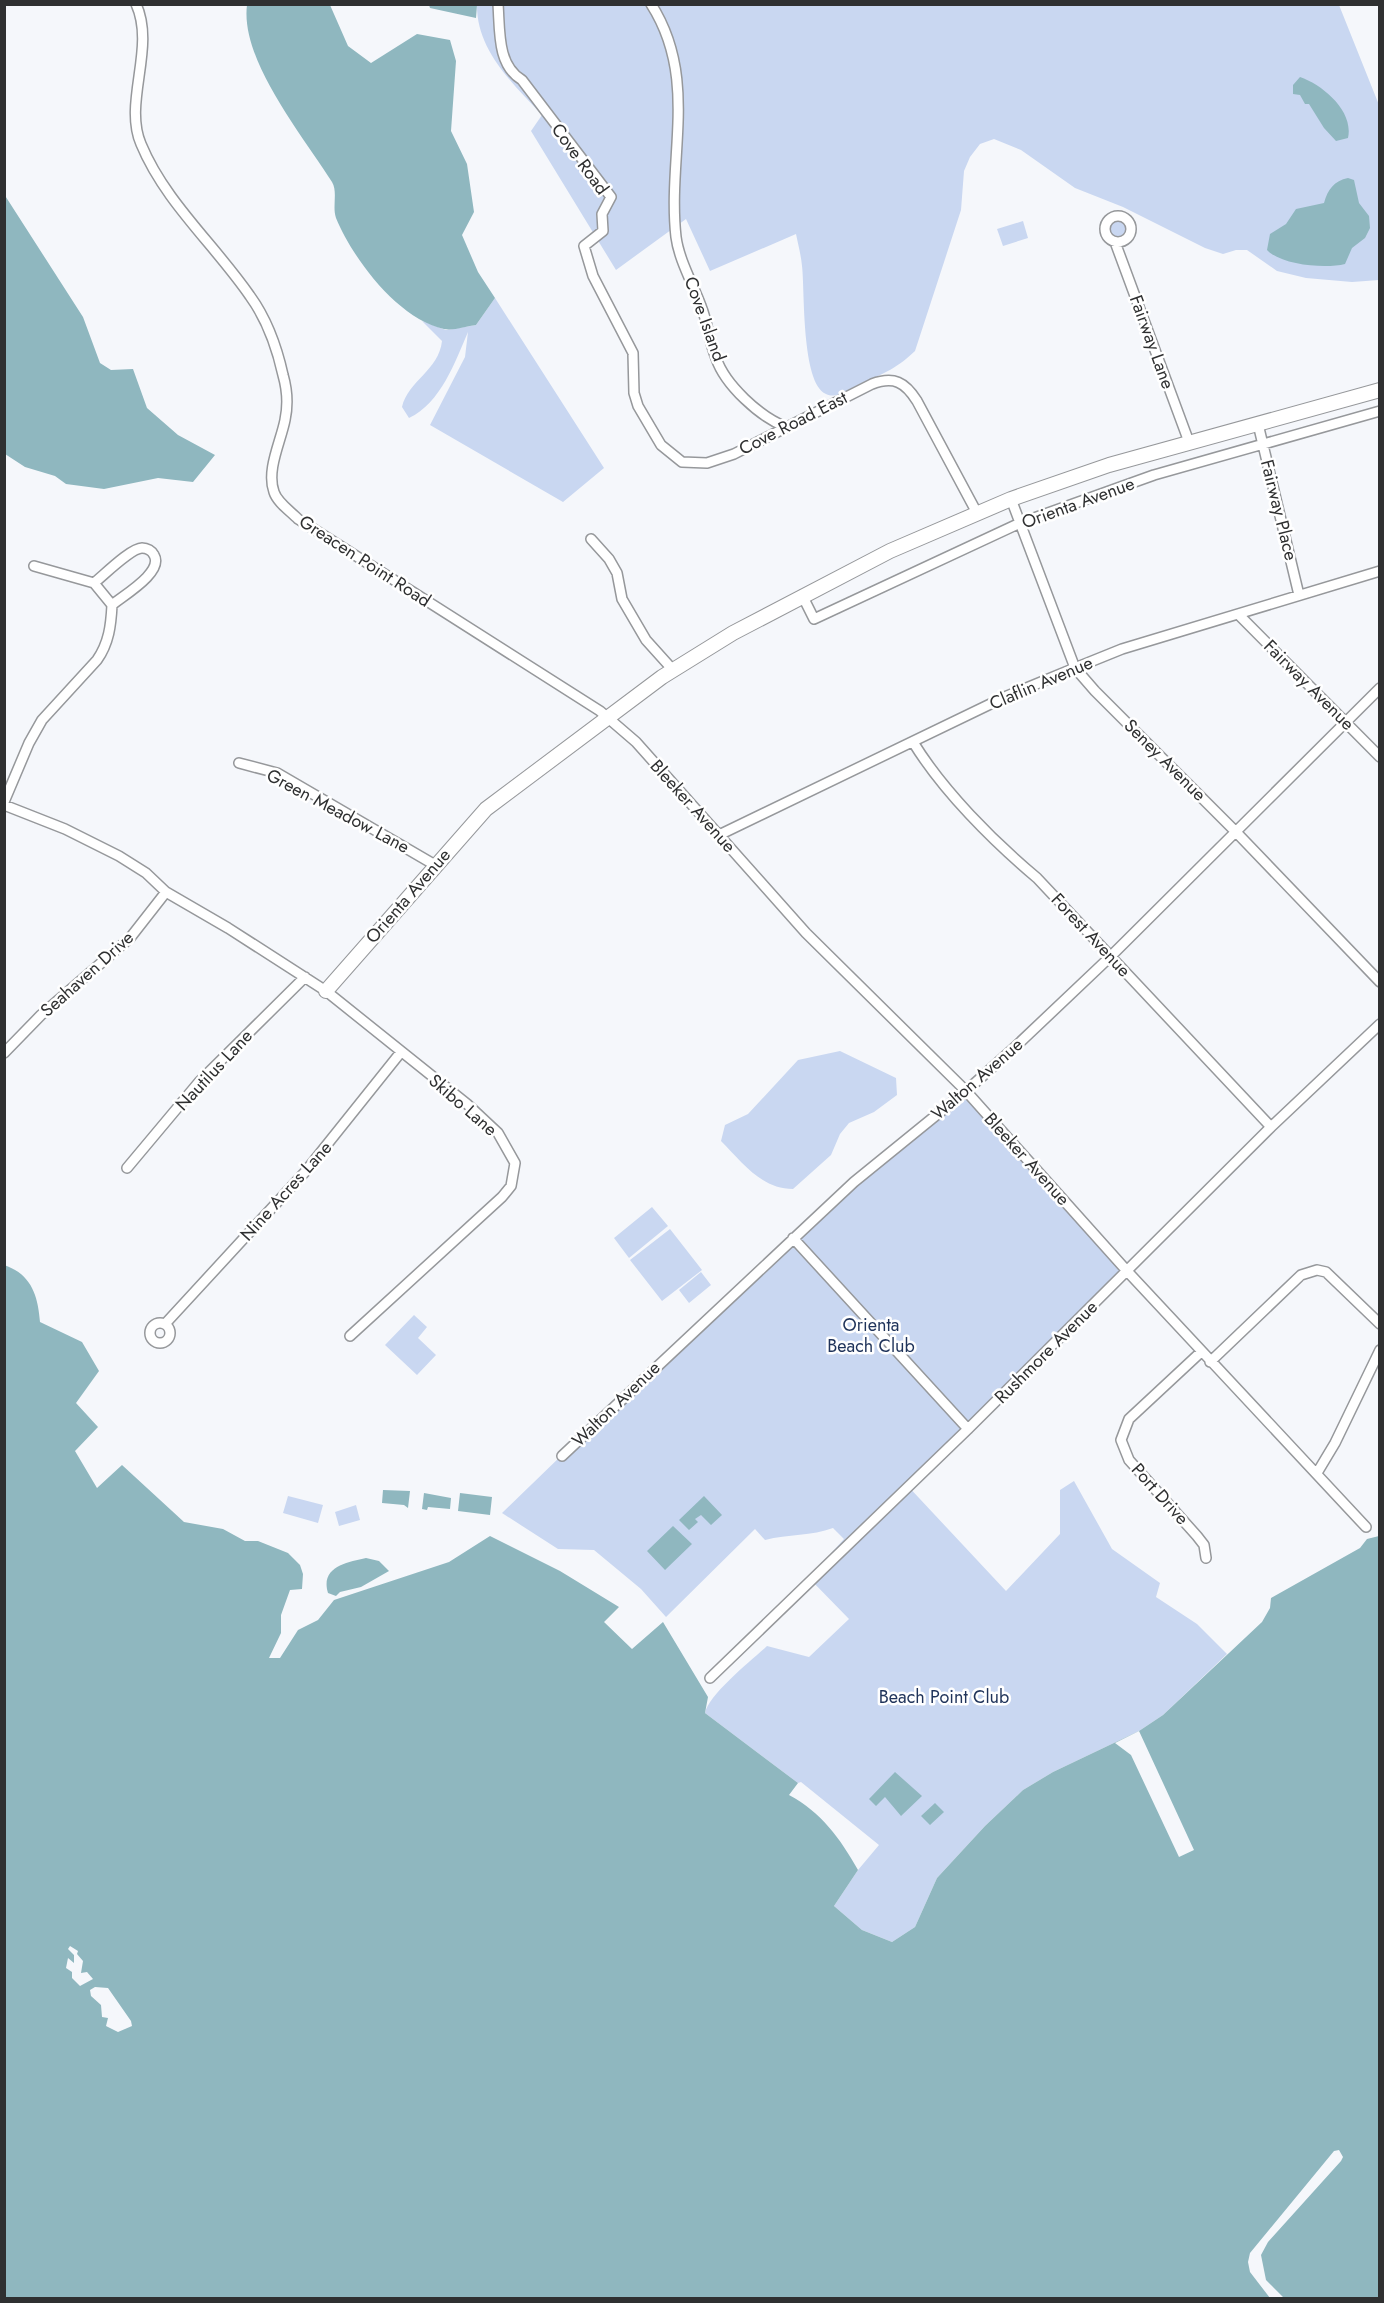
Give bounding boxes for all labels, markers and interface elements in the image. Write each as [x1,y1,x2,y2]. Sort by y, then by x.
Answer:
street label: Cove Road [545,118,615,200]
street label: Cove Island [678,273,732,365]
street label: Fairway Lane [1123,291,1181,393]
street label: Cove Road East [734,384,852,461]
street label: Fairway Place [1254,457,1304,563]
street label: Orienta Avenue [1018,471,1138,535]
street label: Greacen Point Road [294,509,436,613]
street label: Fairway Avenue [1258,634,1360,736]
street label: Claflin Avenue [985,650,1097,716]
street label: Seney Avenue [1118,713,1212,807]
street label: Bleeker Avenue [644,754,742,858]
street label: Green Meadow Lane [262,762,414,860]
street label: Orienta Avenue [359,843,457,949]
street label: Forest Avenue [1045,887,1137,983]
street label: Seahaven Drive [35,925,139,1023]
street label: Nautilus Lane [169,1024,259,1116]
street label: Walton Avenue [925,1032,1029,1126]
street label: Skibo Lane [423,1068,503,1142]
street label: Bleeker Avenue [978,1107,1076,1211]
street label: Nine Acres Lane [234,1135,338,1247]
street label: Rushmore Avenue [988,1294,1104,1410]
park label: Orienta Beach Club [827,1312,915,1359]
street label: Walton Avenue [566,1355,666,1453]
street label: Port Drive [1125,1457,1195,1531]
park label: Beach Point Club [879,1684,1009,1710]

